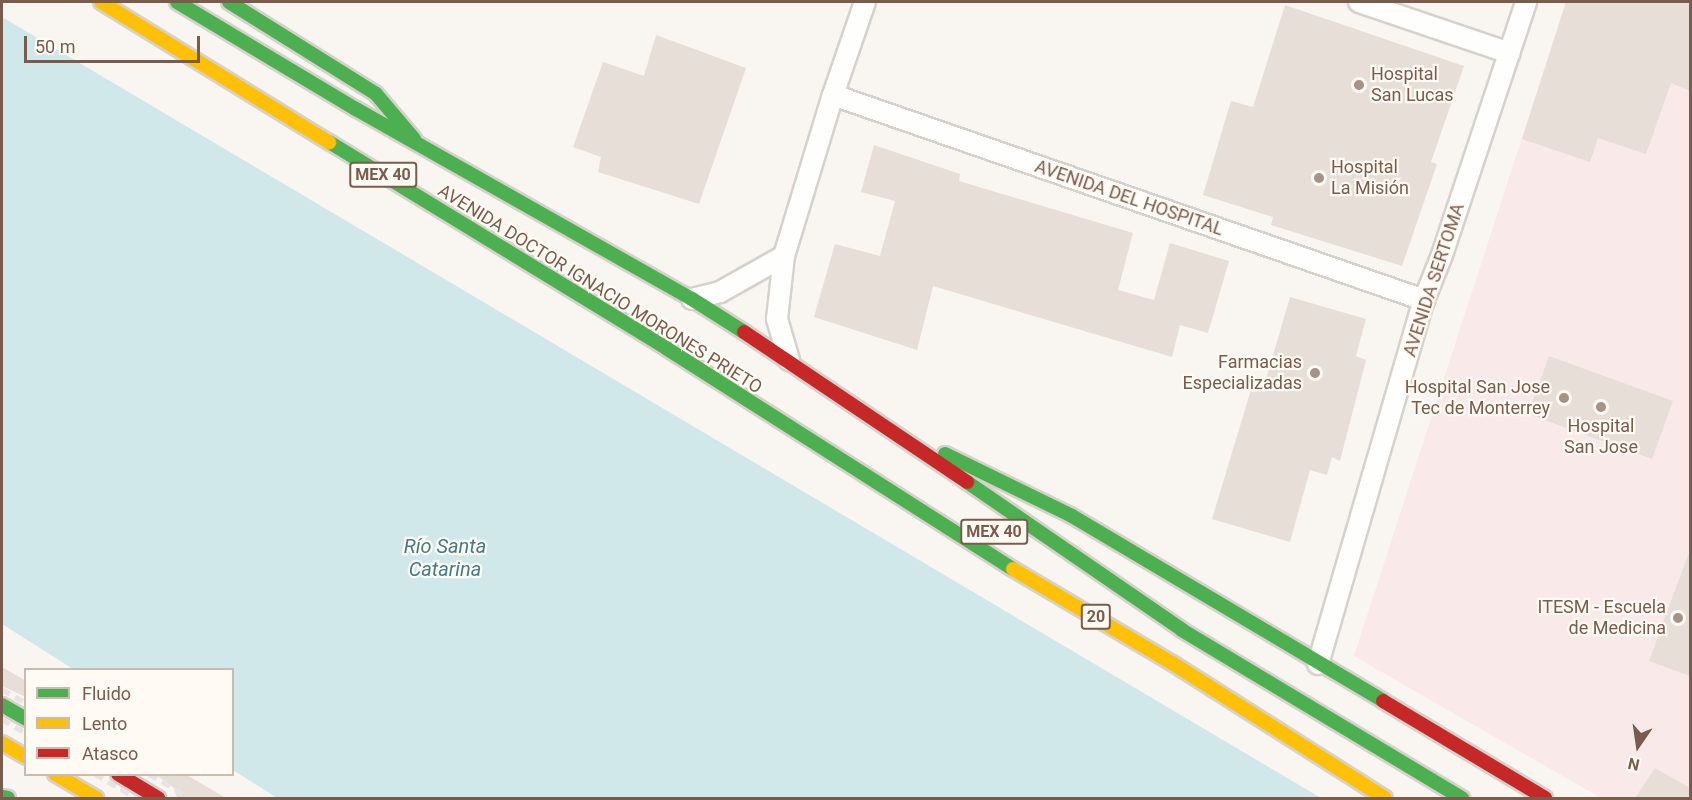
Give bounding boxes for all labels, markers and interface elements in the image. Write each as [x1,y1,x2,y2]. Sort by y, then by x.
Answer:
scale bar [27,24,202,62]
text: 50 m [35,36,75,57]
place label: Hospital San Lucas [1371,64,1454,106]
marker: Hospital San Lucas [1352,78,1366,92]
street label: AVENIDA DEL HOSPITAL [1032,156,1226,240]
place label: Hospital La Misión [1331,157,1409,200]
road number: MEX 40 [348,162,418,188]
marker: Hospital La Misión [1312,171,1326,185]
street label: AVENIDA DOCTOR IGNACIO MORONES PRIETO [434,180,766,398]
street label: AVENIDA SERTOMA [1399,201,1469,359]
place label: Farmacias Especializadas [1183,352,1302,394]
marker: Farmacias Especializadas [1306,364,1324,382]
place label: Hospital San Jose Tec de Monterrey [1405,377,1550,420]
marker: Hospital San Jose Tec de Monterrey [1555,389,1573,407]
marker: Hospital San Jose [1594,400,1608,414]
place label: Hospital San Jose [1564,416,1638,458]
road number: MEX 40 [960,519,1028,545]
water label: Río Santa Catarina [404,535,486,582]
place label: ITESM - Escuela de Medicina [1538,597,1666,640]
road number: 20 [1080,604,1112,630]
marker: ITESM - Escuela de Medicina [1671,611,1685,625]
legend [24,668,234,776]
text: Fluido [82,683,131,704]
text: Lento [82,713,127,734]
north arrow [1608,716,1668,776]
text: Atasco [82,743,138,764]
text: N [1626,754,1641,775]

